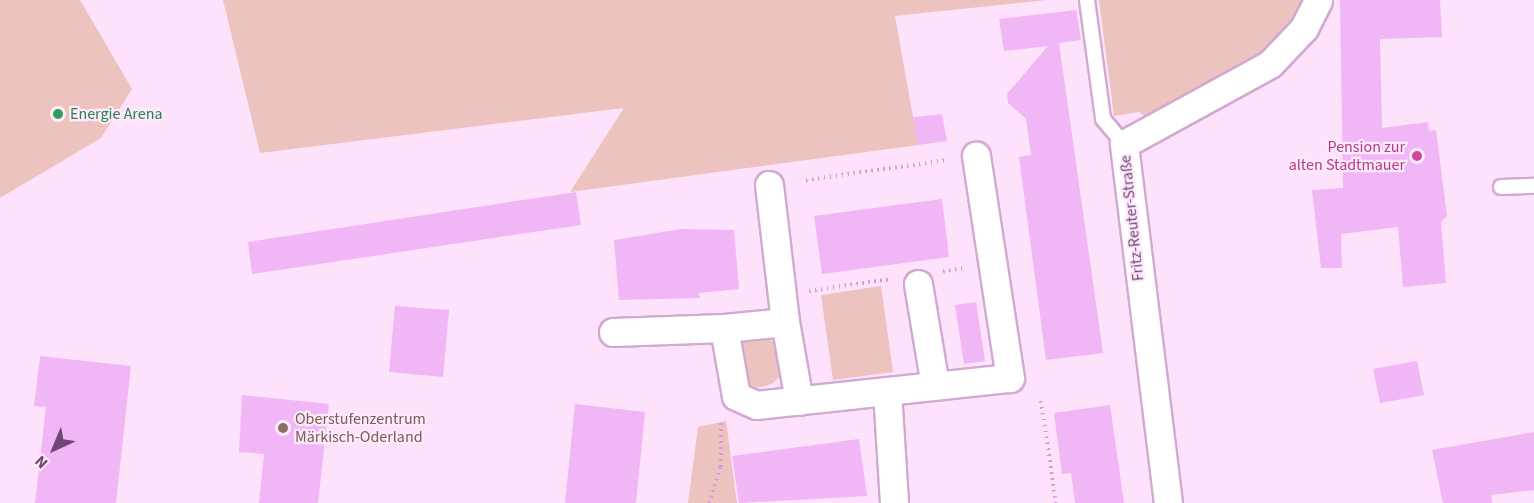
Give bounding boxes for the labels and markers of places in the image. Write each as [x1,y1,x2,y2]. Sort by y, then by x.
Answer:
place label: Energie Arena [70,104,162,124]
marker: Energie Arena [51,107,65,121]
place label: Pension zur alten Stadtmauer [1289,137,1405,175]
marker: Pension zur alten Stadtmauer [1410,149,1424,163]
place label: Oberstufenzentrum Märkisch-Oderland [295,409,426,447]
marker: Oberstufenzentrum Märkisch-Oderland [276,421,290,435]

